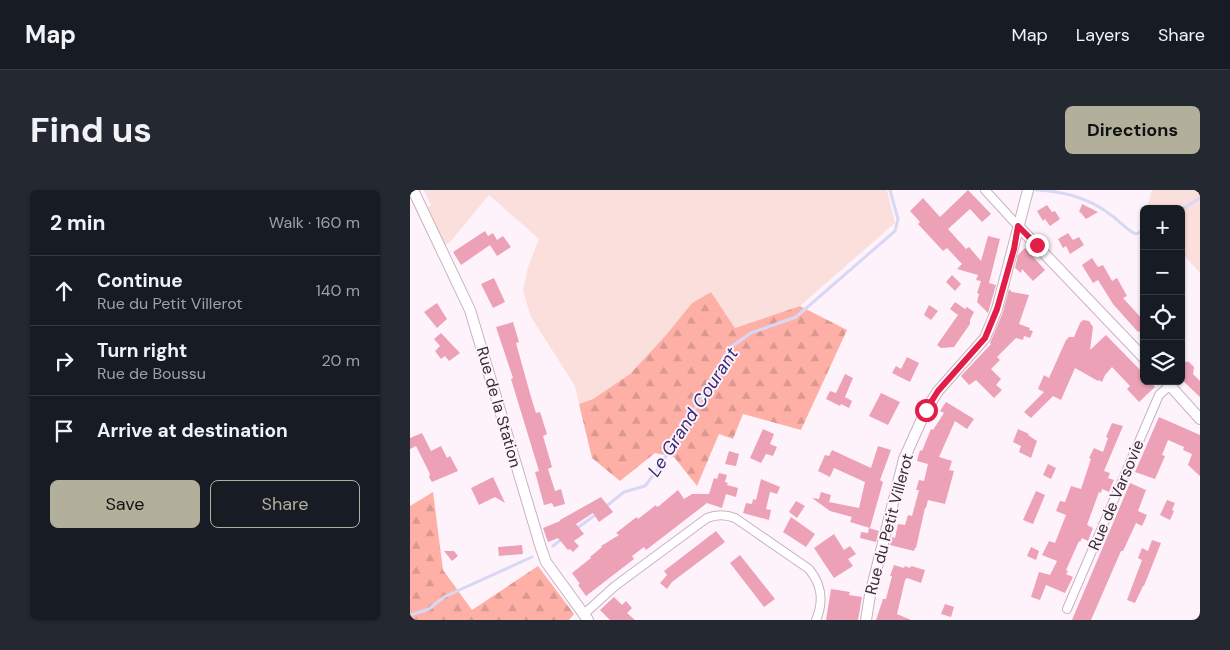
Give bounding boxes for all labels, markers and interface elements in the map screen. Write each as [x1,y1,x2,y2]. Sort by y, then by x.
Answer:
text: Map [25,19,76,50]
text: Map [1012,23,1048,47]
text: Layers [1076,23,1130,47]
text: Share [1158,23,1205,47]
button: Directions [1065,106,1200,154]
text: Find us [30,107,152,153]
map controls [1140,205,1185,385]
button: + [1140,205,1185,250]
text: 2 min [50,209,106,237]
text: Walk · 160 m [269,212,360,233]
route end [1026,234,1049,257]
button: − [1140,250,1185,295]
text: Continue [97,268,183,293]
icon: ahead [50,277,78,305]
text: 140 m [316,280,360,301]
text: Rue du Petit Villerot [97,293,243,314]
button: locate [1140,295,1185,340]
text: Turn right [97,338,187,363]
button: layers [1140,340,1185,385]
water label: Le Grand Courant [642,342,744,481]
street label: Rue de la Station [472,344,526,470]
icon: right [50,347,78,375]
text: 20 m [321,350,360,371]
text: Rue de Boussu [97,363,206,384]
route start [915,399,938,422]
icon: arrive [50,417,78,445]
text: Arrive at destination [97,418,288,443]
street label: Rue de Varsovie [1083,436,1149,554]
street label: Rue du Petit Villerot [860,451,918,597]
button: Save [50,480,200,528]
button: Share [210,480,360,528]

